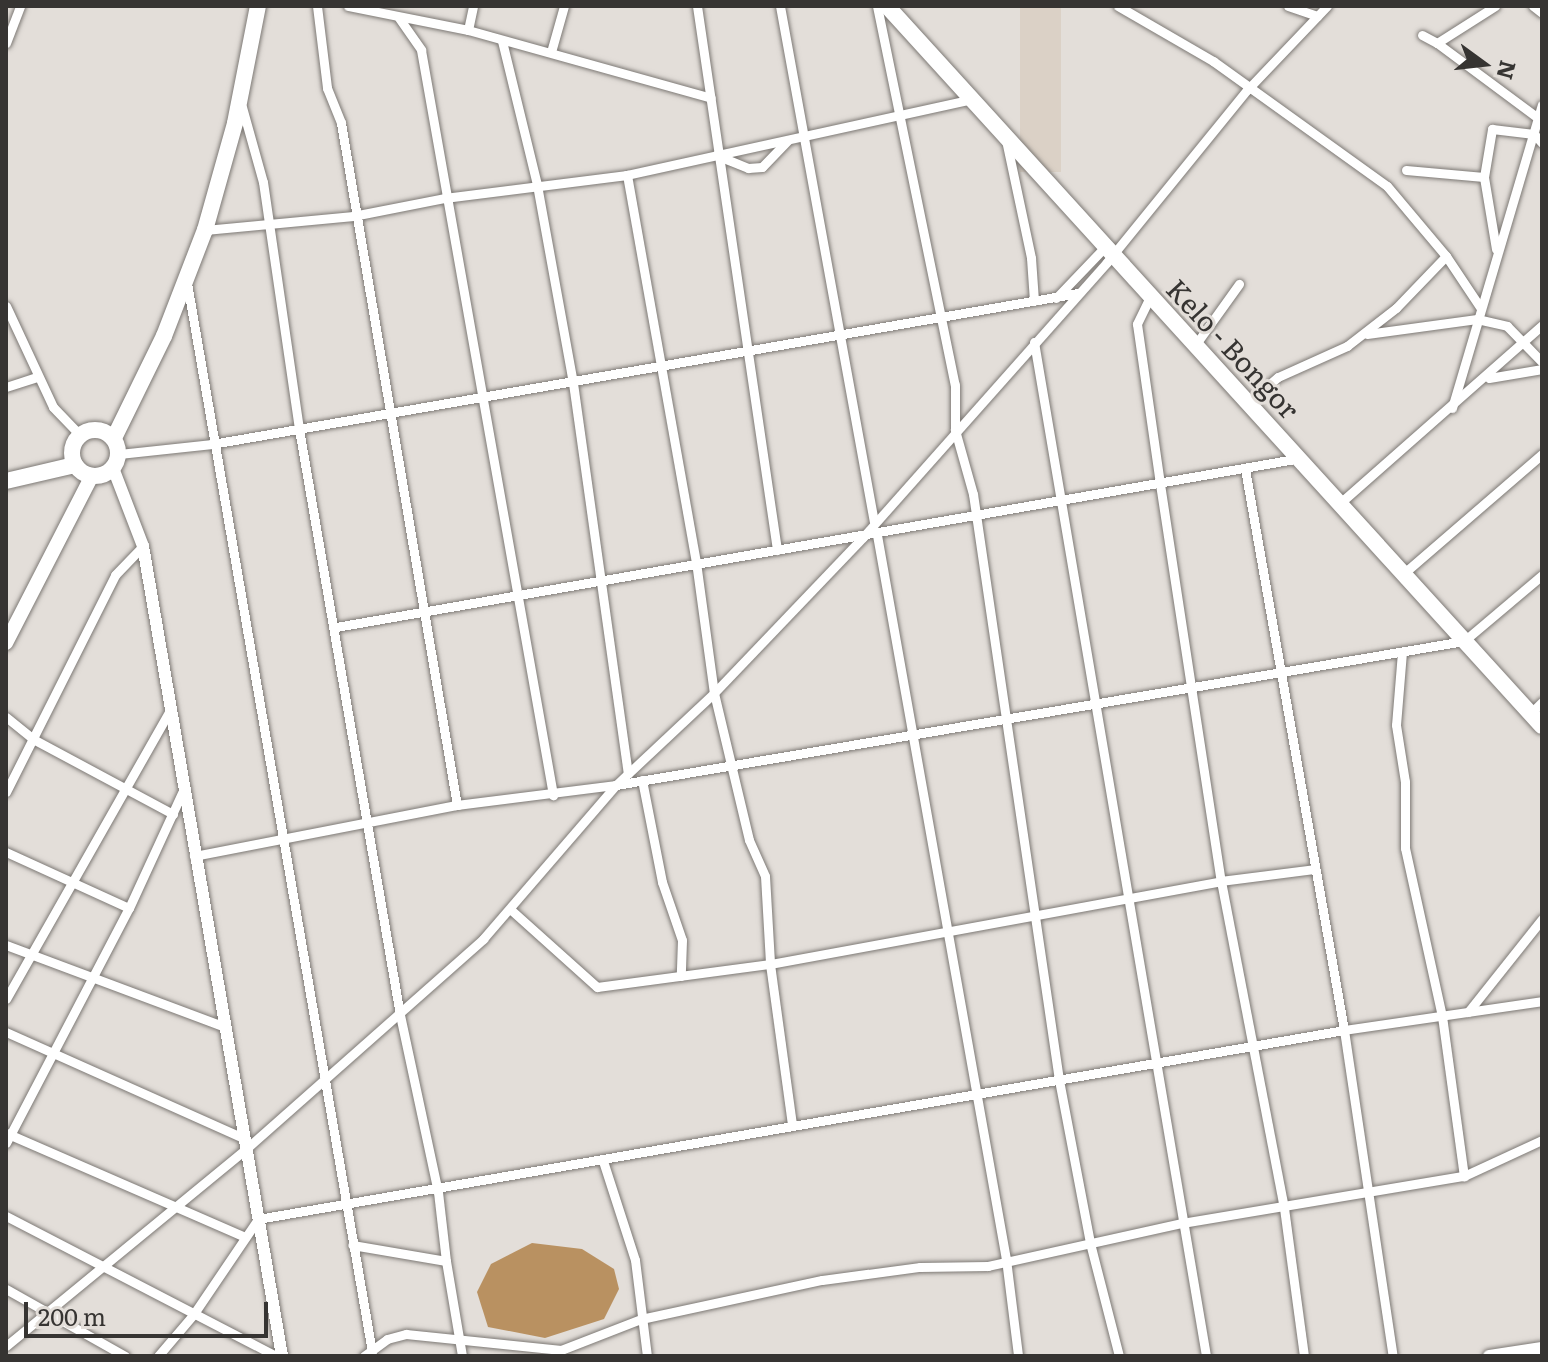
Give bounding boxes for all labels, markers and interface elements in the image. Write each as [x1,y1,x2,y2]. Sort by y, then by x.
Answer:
north arrow [1444,24,1524,104]
text: N [1489,57,1526,84]
street label: Kelo - Bongor [1161,271,1307,425]
scale bar [28,1286,272,1336]
text: 200 m [38,1298,106,1333]

